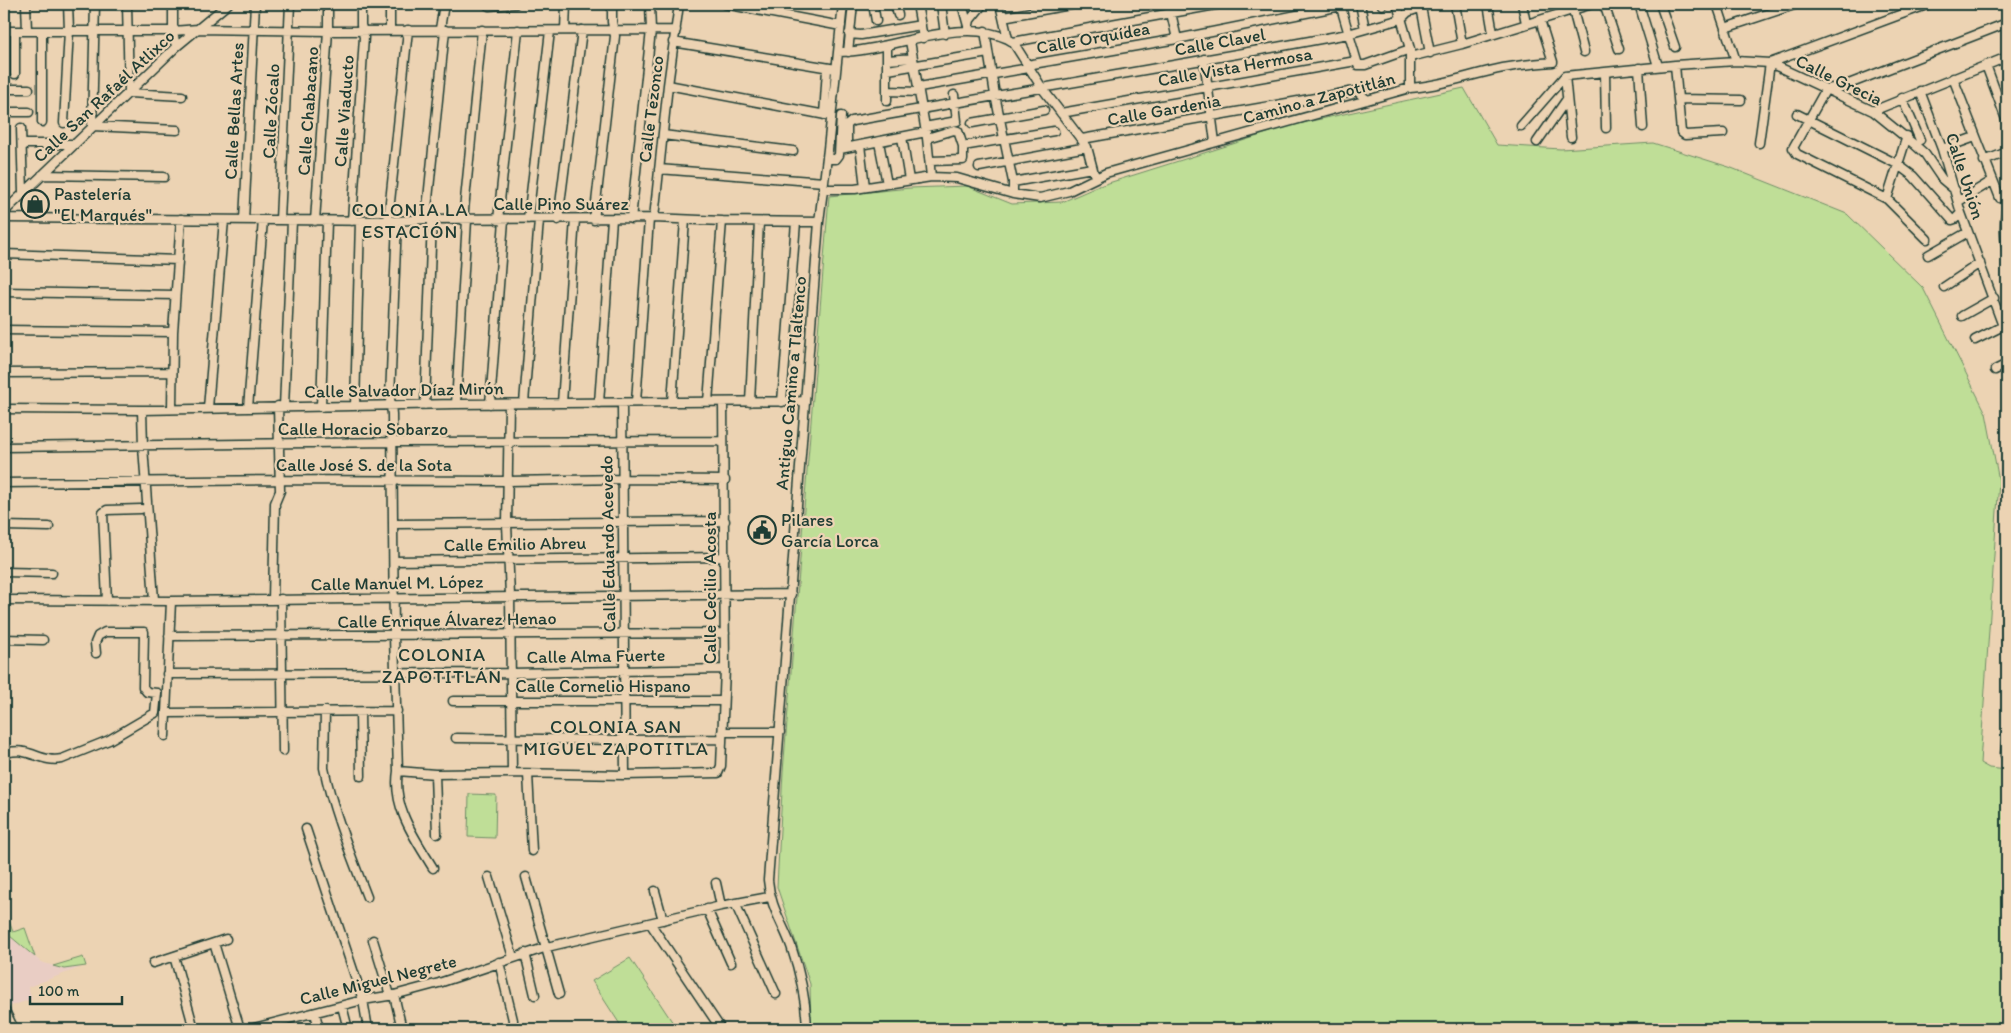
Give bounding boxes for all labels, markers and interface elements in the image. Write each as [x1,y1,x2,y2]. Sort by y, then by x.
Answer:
street label: Calle Orquídea [1035,17,1152,59]
street label: Calle Clavel [1173,23,1267,61]
street label: Calle San Rafaél Atlixco [29,25,179,167]
street label: Calle Bellas Artes [219,42,249,180]
street label: Calle Vista Hermosa [1156,42,1315,91]
street label: Calle Chabacano [293,46,323,176]
street label: Calle Grecia [1792,50,1886,111]
street label: Calle Viaducto [329,54,359,168]
street label: Calle Tezonco [634,54,668,164]
street label: Calle Zócalo [258,63,284,159]
street label: Camino a Zapotitlán [1240,67,1398,129]
street label: Calle Gardenia [1106,89,1223,131]
street label: Calle Unión [1941,130,1989,222]
place label: Pastelería "El Marqués" [54,183,152,226]
shop icon: Pastelería "El Marqués" [20,189,50,219]
street label: Calle Pino Suárez [493,193,629,215]
district label: COLONIA LA ESTACIÓN [351,198,469,243]
street label: Antiguo Camino a Tlaltenco [771,275,811,491]
street label: Calle Salvador Díaz Mirón [304,377,504,403]
street label: Calle Horacio Sobarzo [278,418,448,440]
street label: Calle José S. de la Sota [276,454,453,476]
street label: Calle Eduardo Acevedo [595,455,621,633]
place label: Pilares García Lorca [781,509,879,552]
street label: Calle Cecilio Acosta [699,512,721,664]
public building icon: Pilares García Lorca [747,515,777,545]
street label: Calle Emilio Abreu [443,532,587,556]
street label: Calle Manuel M. López [310,570,484,596]
street label: Calle Enrique Álvarez Henao [337,607,557,633]
district label: COLONIA ZAPOTITLÁN [382,643,502,688]
street label: Calle Alma Fuerte [526,644,666,668]
street label: Calle Cornelio Hispano [515,675,691,697]
district label: COLONIA SAN MIGUEL ZAPOTITLA [523,715,709,760]
street label: Calle Miguel Negrete [297,950,459,1010]
scale bar [30,973,122,1005]
text: 100 m [38,982,80,1000]

